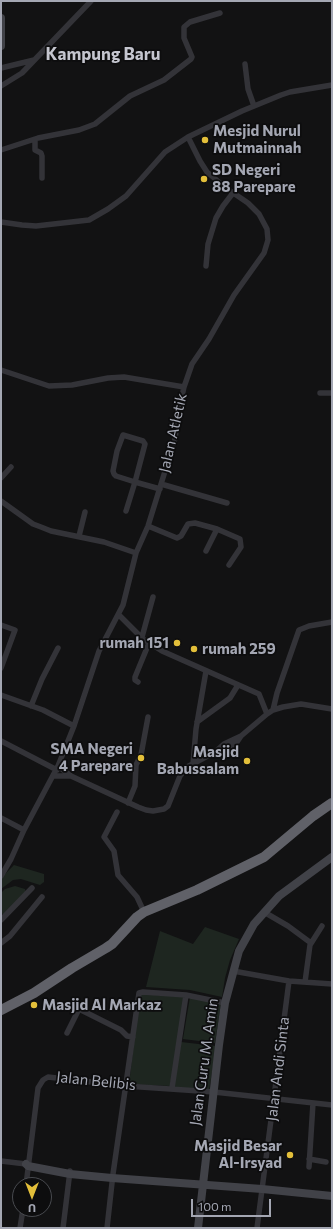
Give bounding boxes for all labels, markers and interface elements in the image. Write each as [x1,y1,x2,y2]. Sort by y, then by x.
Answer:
district label: Kampung Baru [46,44,160,64]
place label: Mesjid Nurul Mutmainnah [213,122,301,157]
marker: Mesjid Nurul Mutmainnah [200,135,210,145]
place label: SD Negeri 88 Parepare [212,161,296,196]
marker: SD Negeri 88 Parepare [199,174,209,184]
street label: Jalan Atletik [155,392,191,474]
place label: rumah 151 [99,634,169,652]
marker: rumah 151 [172,638,182,648]
place label: rumah 259 [202,640,276,658]
marker: rumah 259 [189,644,199,654]
place label: SMA Negeri 4 Parepare [50,740,133,775]
place label: Masjid Babussalam [157,743,239,778]
marker: SMA Negeri 4 Parepare [136,753,146,763]
marker: Masjid Babussalam [242,756,252,766]
place label: Masjid Al Markaz [42,996,162,1014]
street label: Jalan Guru M. Amin [186,997,222,1127]
marker: Masjid Al Markaz [29,1000,39,1010]
street label: Jalan Andi Sinta [263,1016,293,1122]
street label: Jalan Belibis [55,1068,137,1094]
place label: Masjid Besar Al-Irsyad [194,1137,282,1172]
marker: Masjid Besar Al-Irsyad [285,1150,295,1160]
north arrow [12,1177,52,1217]
scale bar [193,1191,273,1217]
text: 100 m [198,1199,232,1213]
text: U [28,1202,36,1215]

